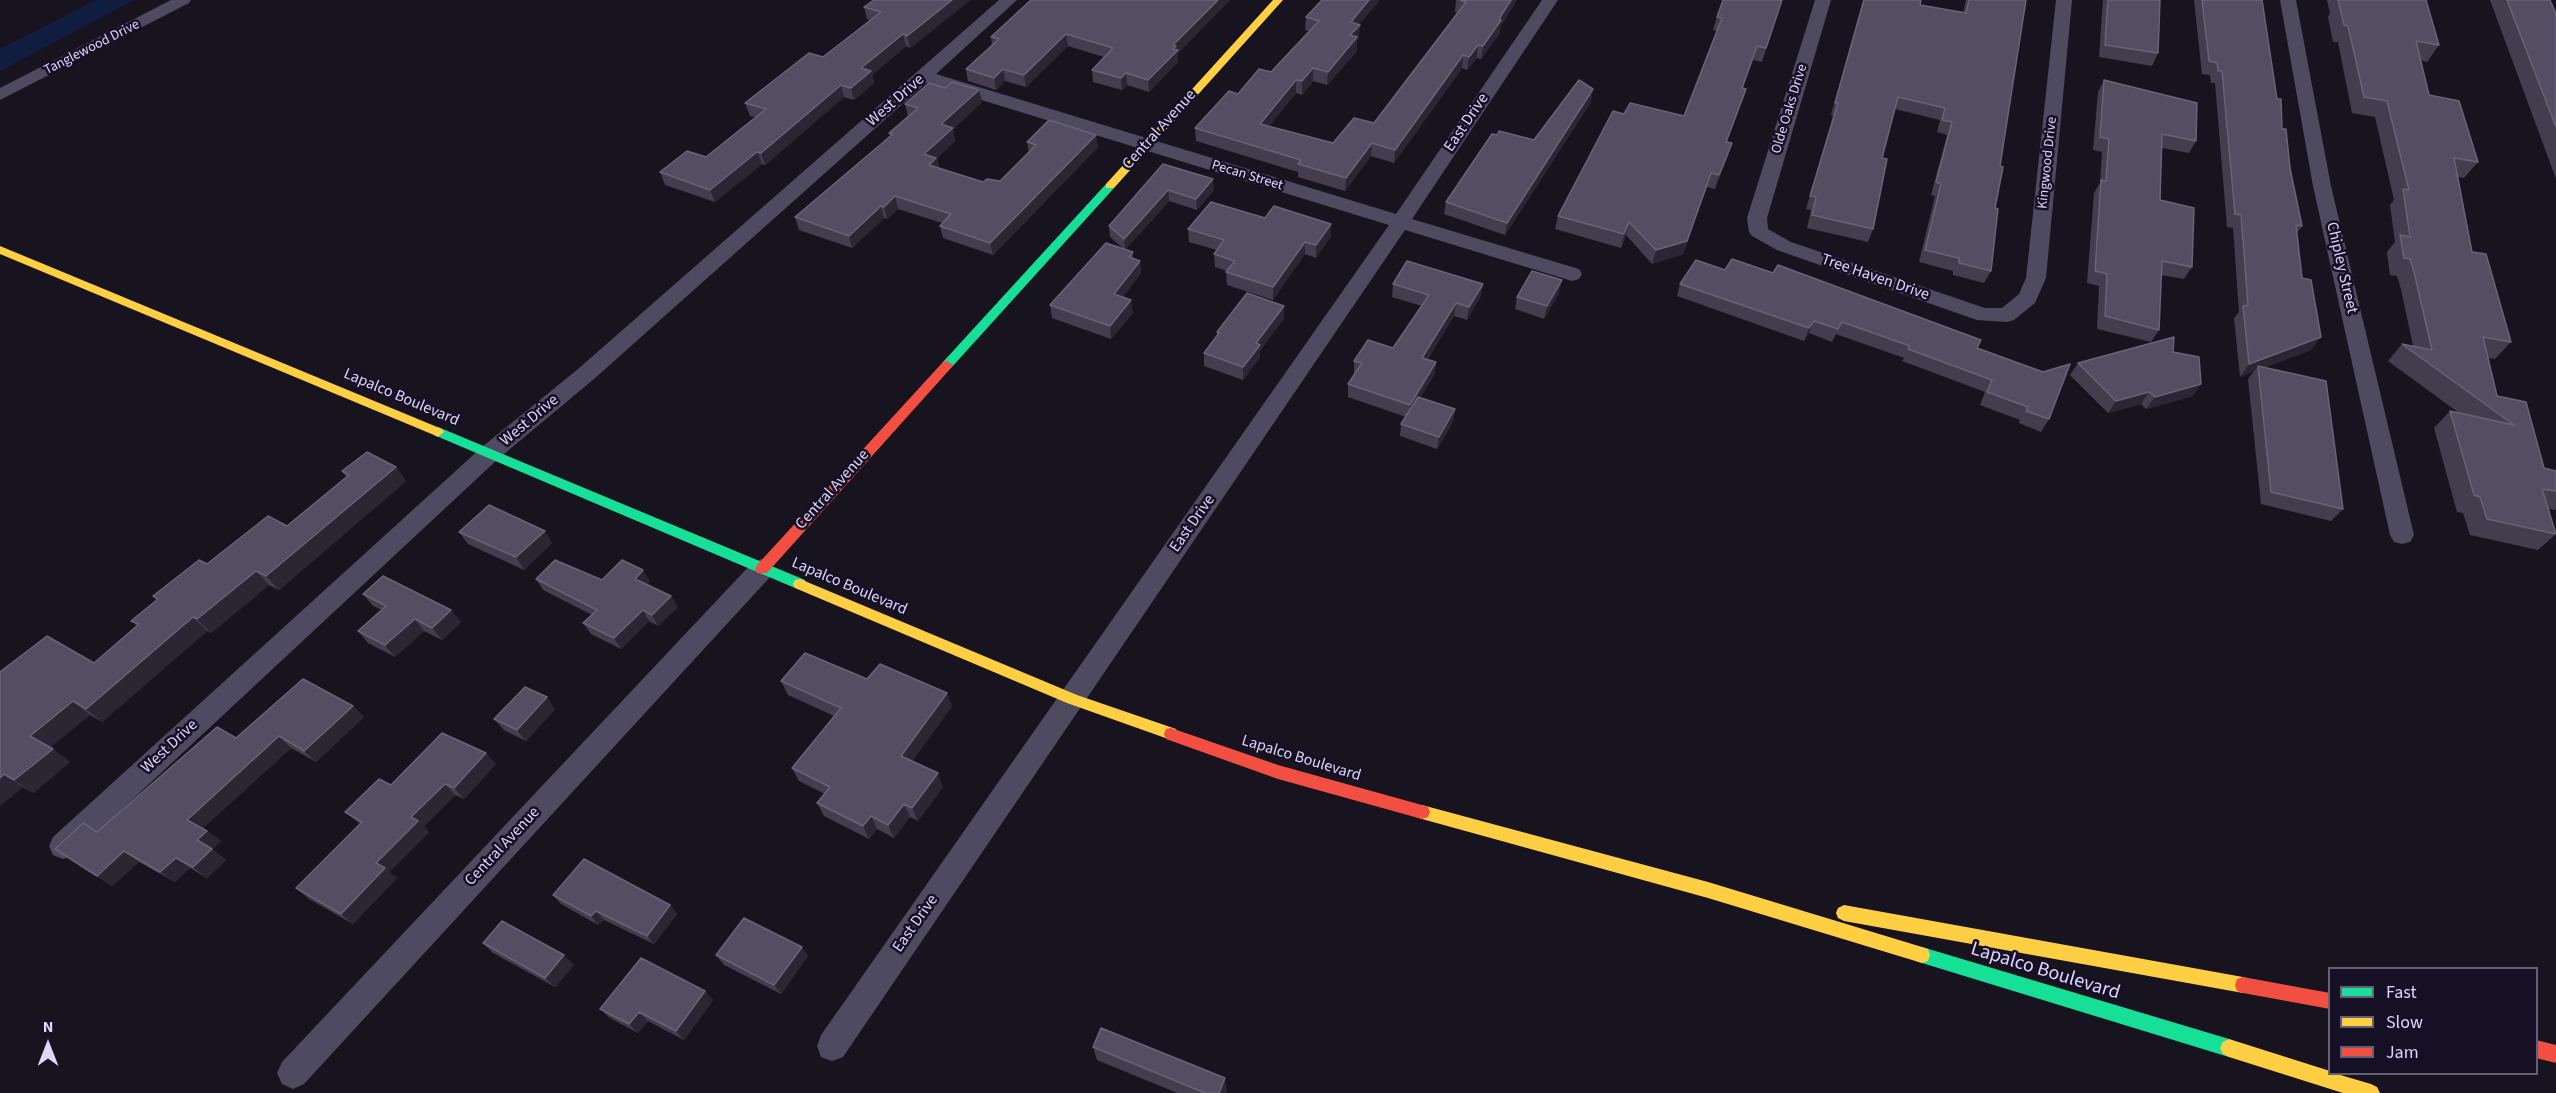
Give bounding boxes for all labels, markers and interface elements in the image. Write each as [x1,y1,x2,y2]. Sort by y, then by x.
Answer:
street label: Tanglewood Drive [41,17,143,79]
street label: Olde Oaks Drive [1768,62,1812,156]
street label: West Drive [863,71,929,131]
street label: Central Avenue [1119,86,1201,174]
street label: East Drive [1441,90,1493,156]
street label: Kingwood Drive [2035,116,2061,210]
street label: Pecan Street [1209,157,1285,195]
street label: Chipley Street [2321,220,2361,316]
street label: Tree Haven Drive [1819,251,1931,305]
street label: Lapalco Boulevard [340,365,462,431]
street label: West Drive [497,391,563,451]
street label: Central Avenue [792,446,874,534]
street label: East Drive [1166,491,1220,557]
street label: Lapalco Boulevard [788,554,910,620]
street label: West Drive [138,716,202,778]
street label: Lapalco Boulevard [1239,732,1363,786]
street label: Central Avenue [462,803,544,891]
street label: East Drive [889,891,943,957]
street label: Lapalco Boulevard [1967,938,2123,1006]
legend [2328,967,2538,1075]
text: Fast [2386,980,2417,1005]
text: Slow [2386,1010,2423,1035]
north arrow [18,1015,78,1075]
text: N [43,1016,53,1038]
text: Jam [2386,1040,2419,1065]

